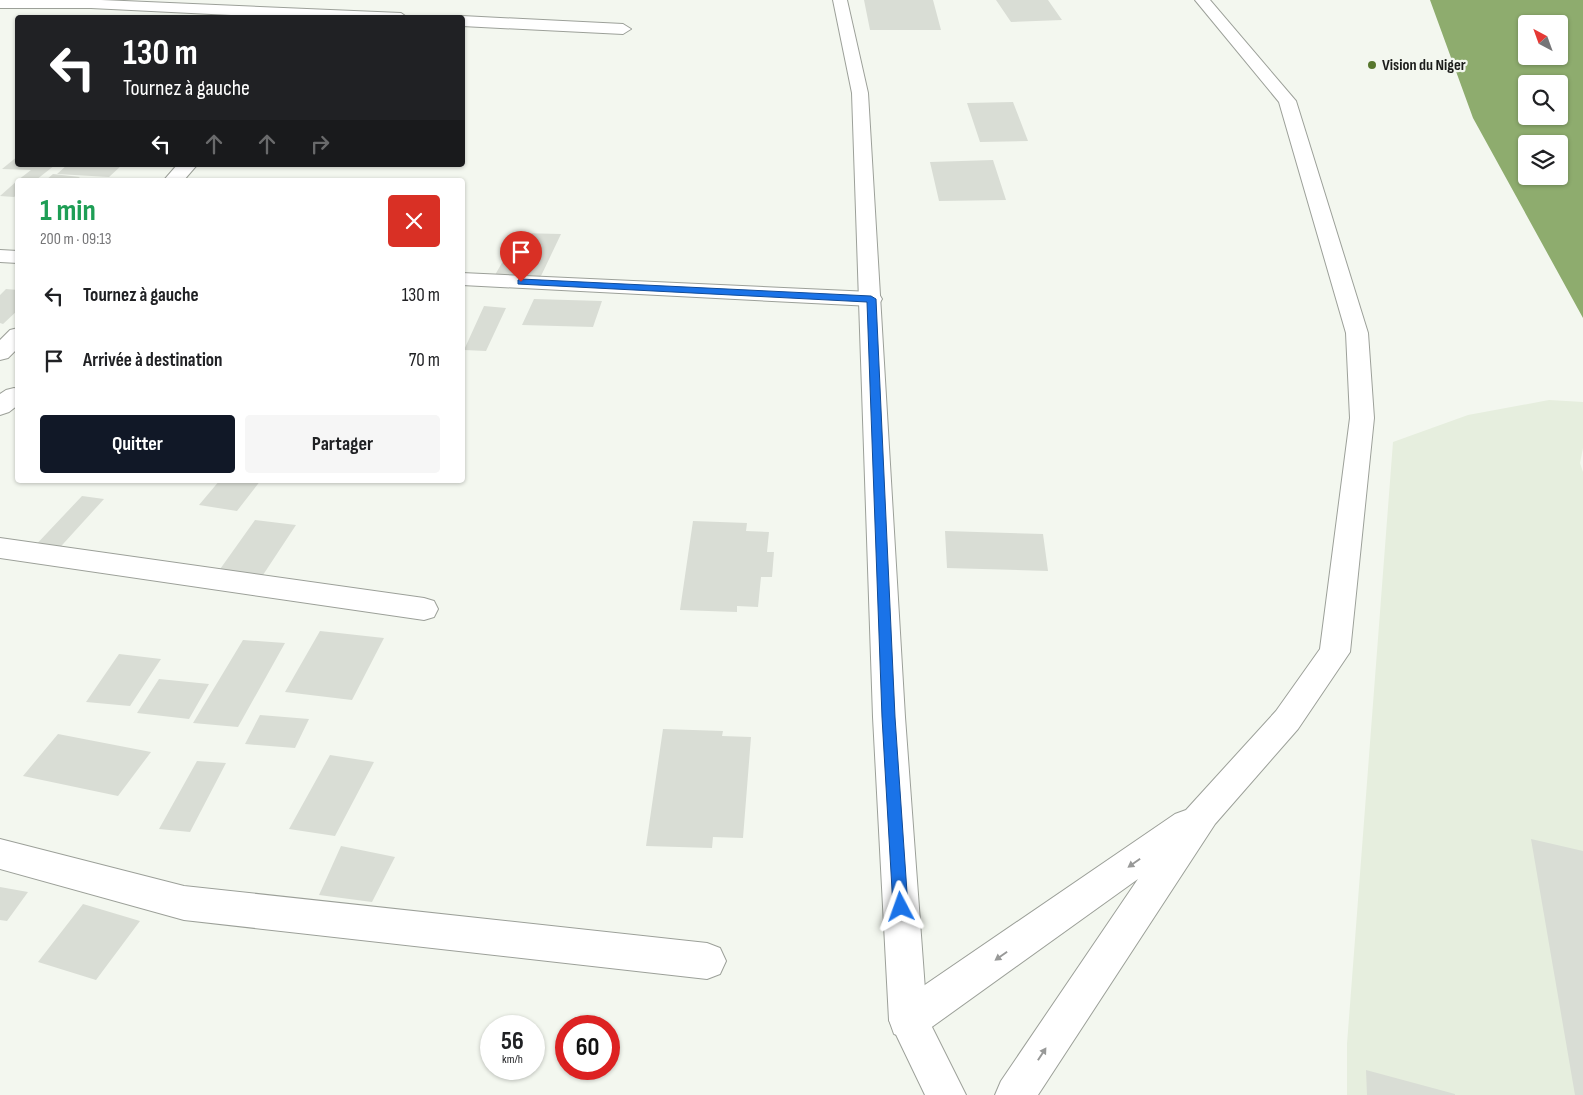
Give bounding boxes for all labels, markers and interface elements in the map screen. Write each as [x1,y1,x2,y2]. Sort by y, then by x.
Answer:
north arrow [1518,15,1568,65]
map controls [1518,15,1568,185]
text: 130 m [123,32,198,75]
icon: left [40,35,105,100]
place label: Vision du Niger [1382,56,1466,75]
marker: Vision du Niger [1366,59,1378,71]
text: Tournez à gauche [123,75,250,102]
button: search [1518,75,1568,125]
icon: left [147,130,175,158]
icon: ahead [200,130,228,158]
icon: ahead [253,130,281,158]
icon: right [306,130,334,158]
button: layers [1518,135,1568,185]
text: 1 min [40,193,96,229]
button: close [388,195,440,247]
text: 200 m · 09:13 [40,230,112,249]
pin [500,231,542,282]
icon: arrive [507,238,535,266]
icon: left [40,282,68,310]
text: Tournez à gauche [83,284,199,307]
text: 130 m [402,284,440,307]
icon: arrive [40,347,68,375]
text: Arrivée à destination [83,349,223,372]
text: 70 m [409,349,440,372]
button: Quitter [40,415,235,473]
button: Partager [245,415,440,473]
one-way arrow [1127,858,1141,868]
position arrow [874,880,926,932]
one-way arrow [994,951,1008,961]
speed limit sign: 60 [555,1015,620,1080]
text: 56 [501,1026,524,1057]
one-way arrow [1037,1047,1046,1061]
text: km/h [502,1052,523,1067]

